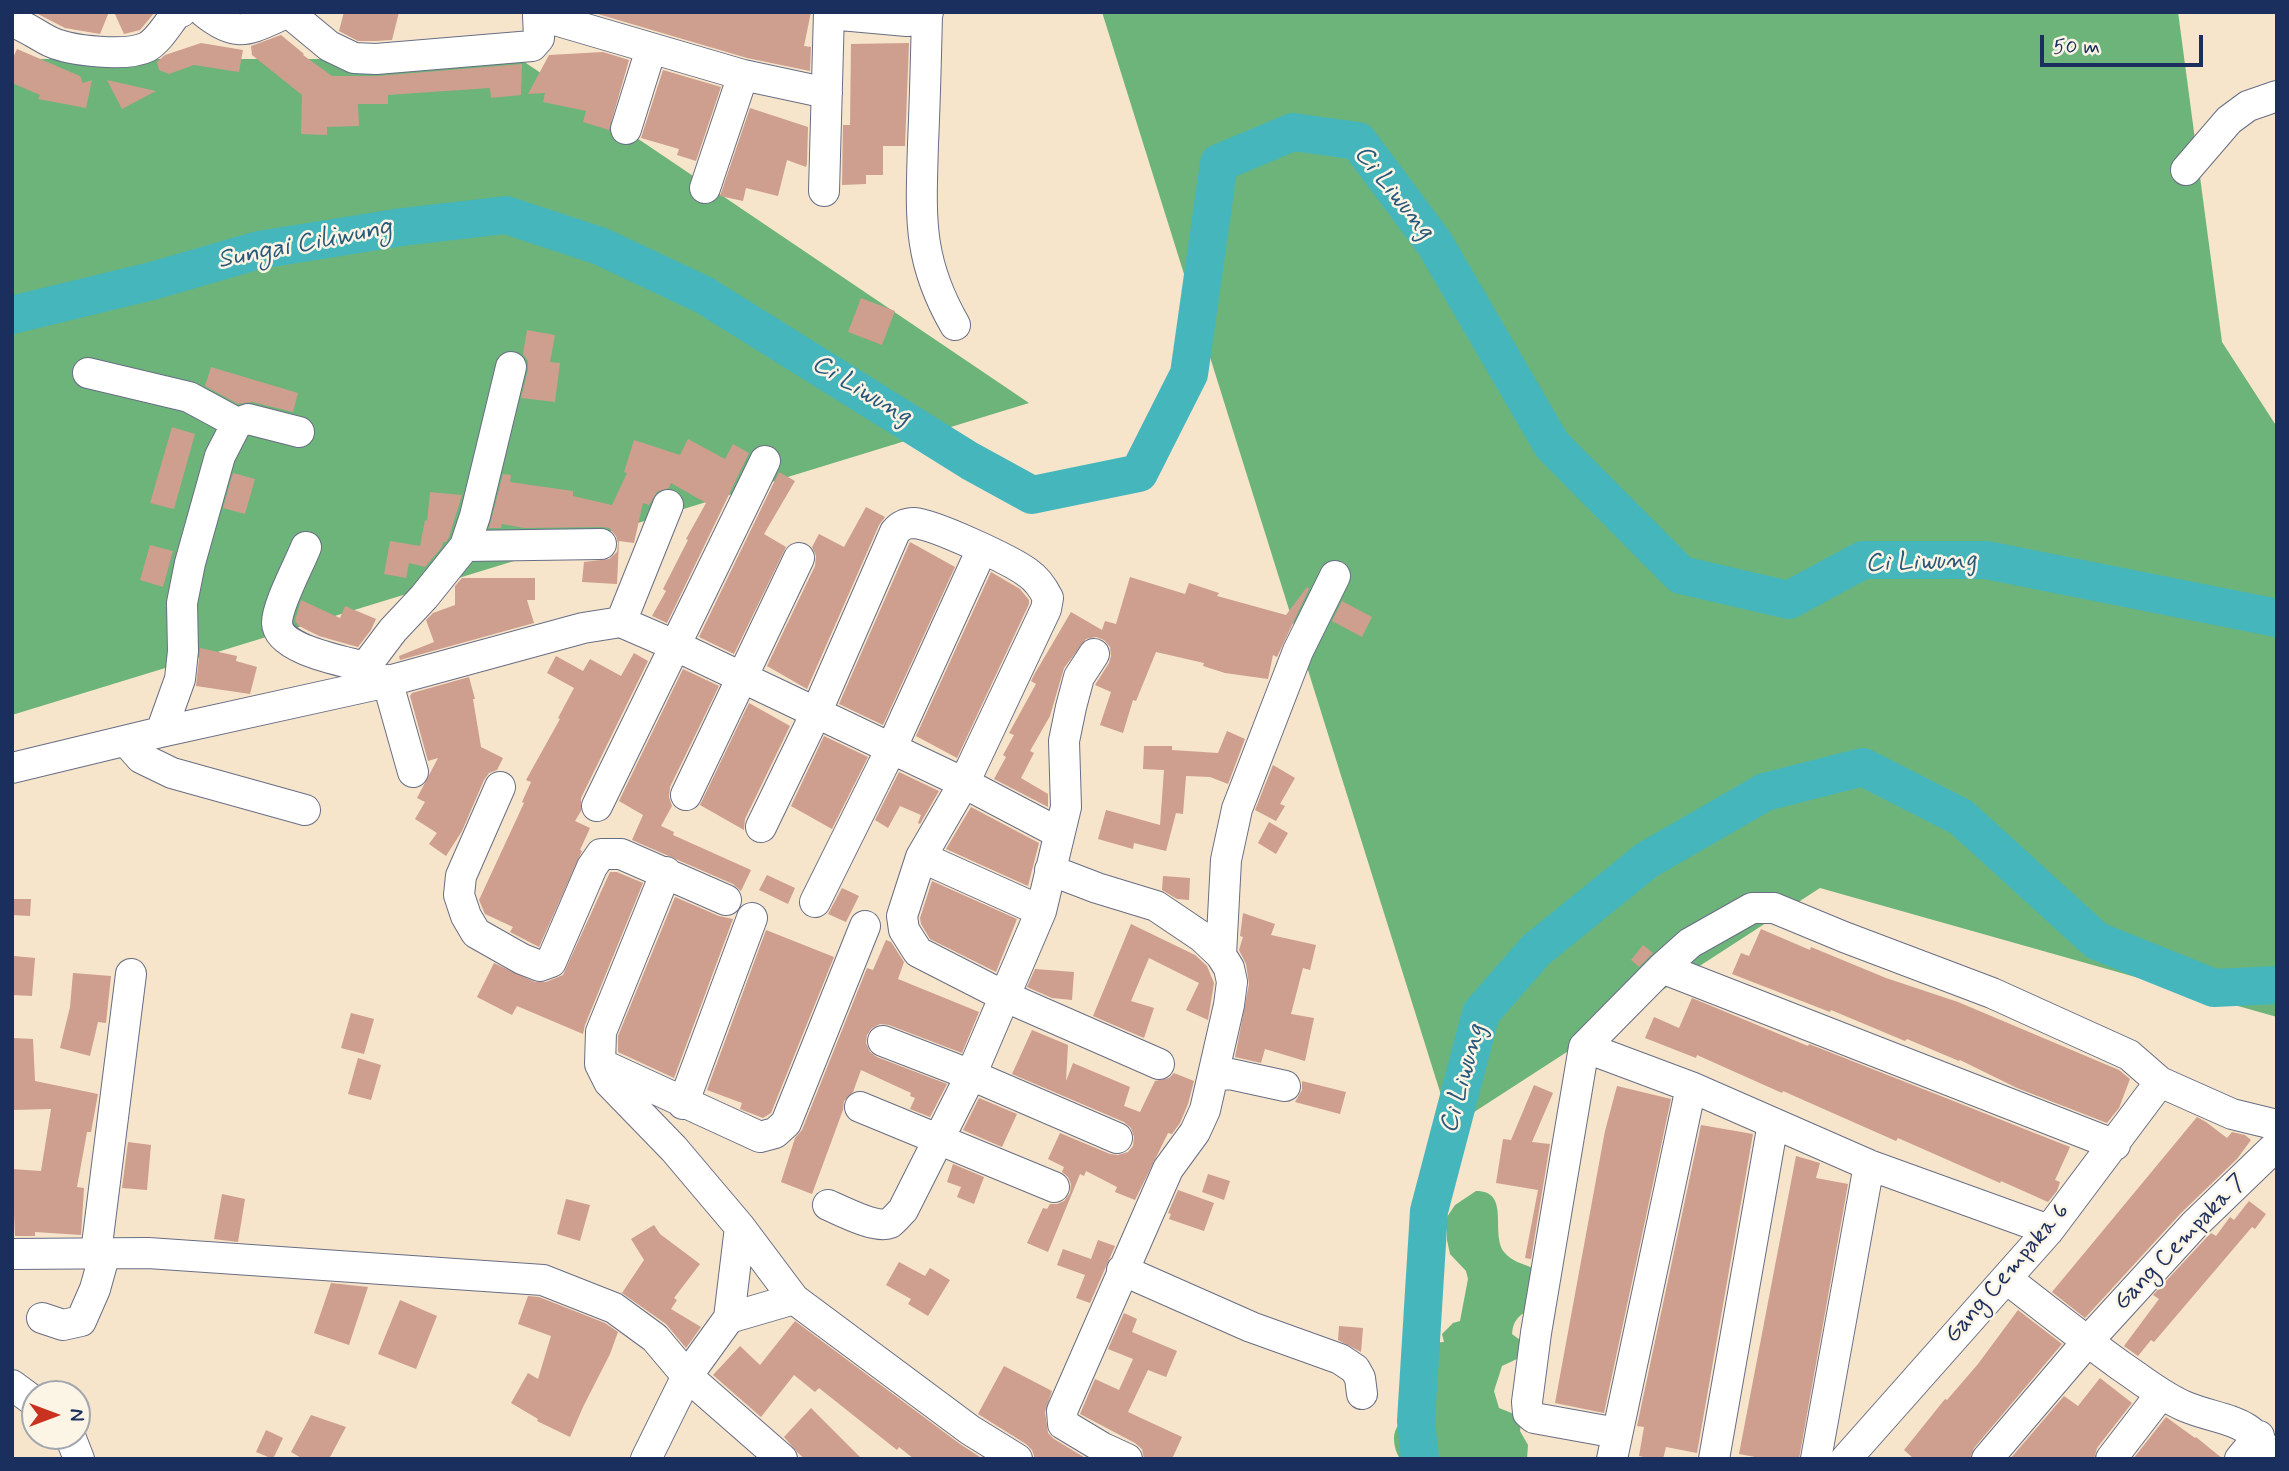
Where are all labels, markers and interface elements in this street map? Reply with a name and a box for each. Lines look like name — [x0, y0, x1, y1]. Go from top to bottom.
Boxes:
scale bar — [2044, 21, 2207, 65]
text: 50 m — [2053, 33, 2100, 61]
water label: Ci Liwung — [1346, 140, 1440, 246]
water label: Sungai Ciliwung — [215, 213, 395, 277]
water label: Ci Liwung — [805, 349, 917, 433]
water label: Ci Liwung — [1865, 545, 1977, 581]
water label: Ci Liwung — [1435, 1021, 1493, 1137]
street label: Gang Cempaka 7 — [2109, 1169, 2253, 1317]
street label: Gang Cempaka 6 — [1939, 1198, 2077, 1350]
north arrow — [21, 1380, 91, 1450]
text: N — [63, 1409, 88, 1421]

